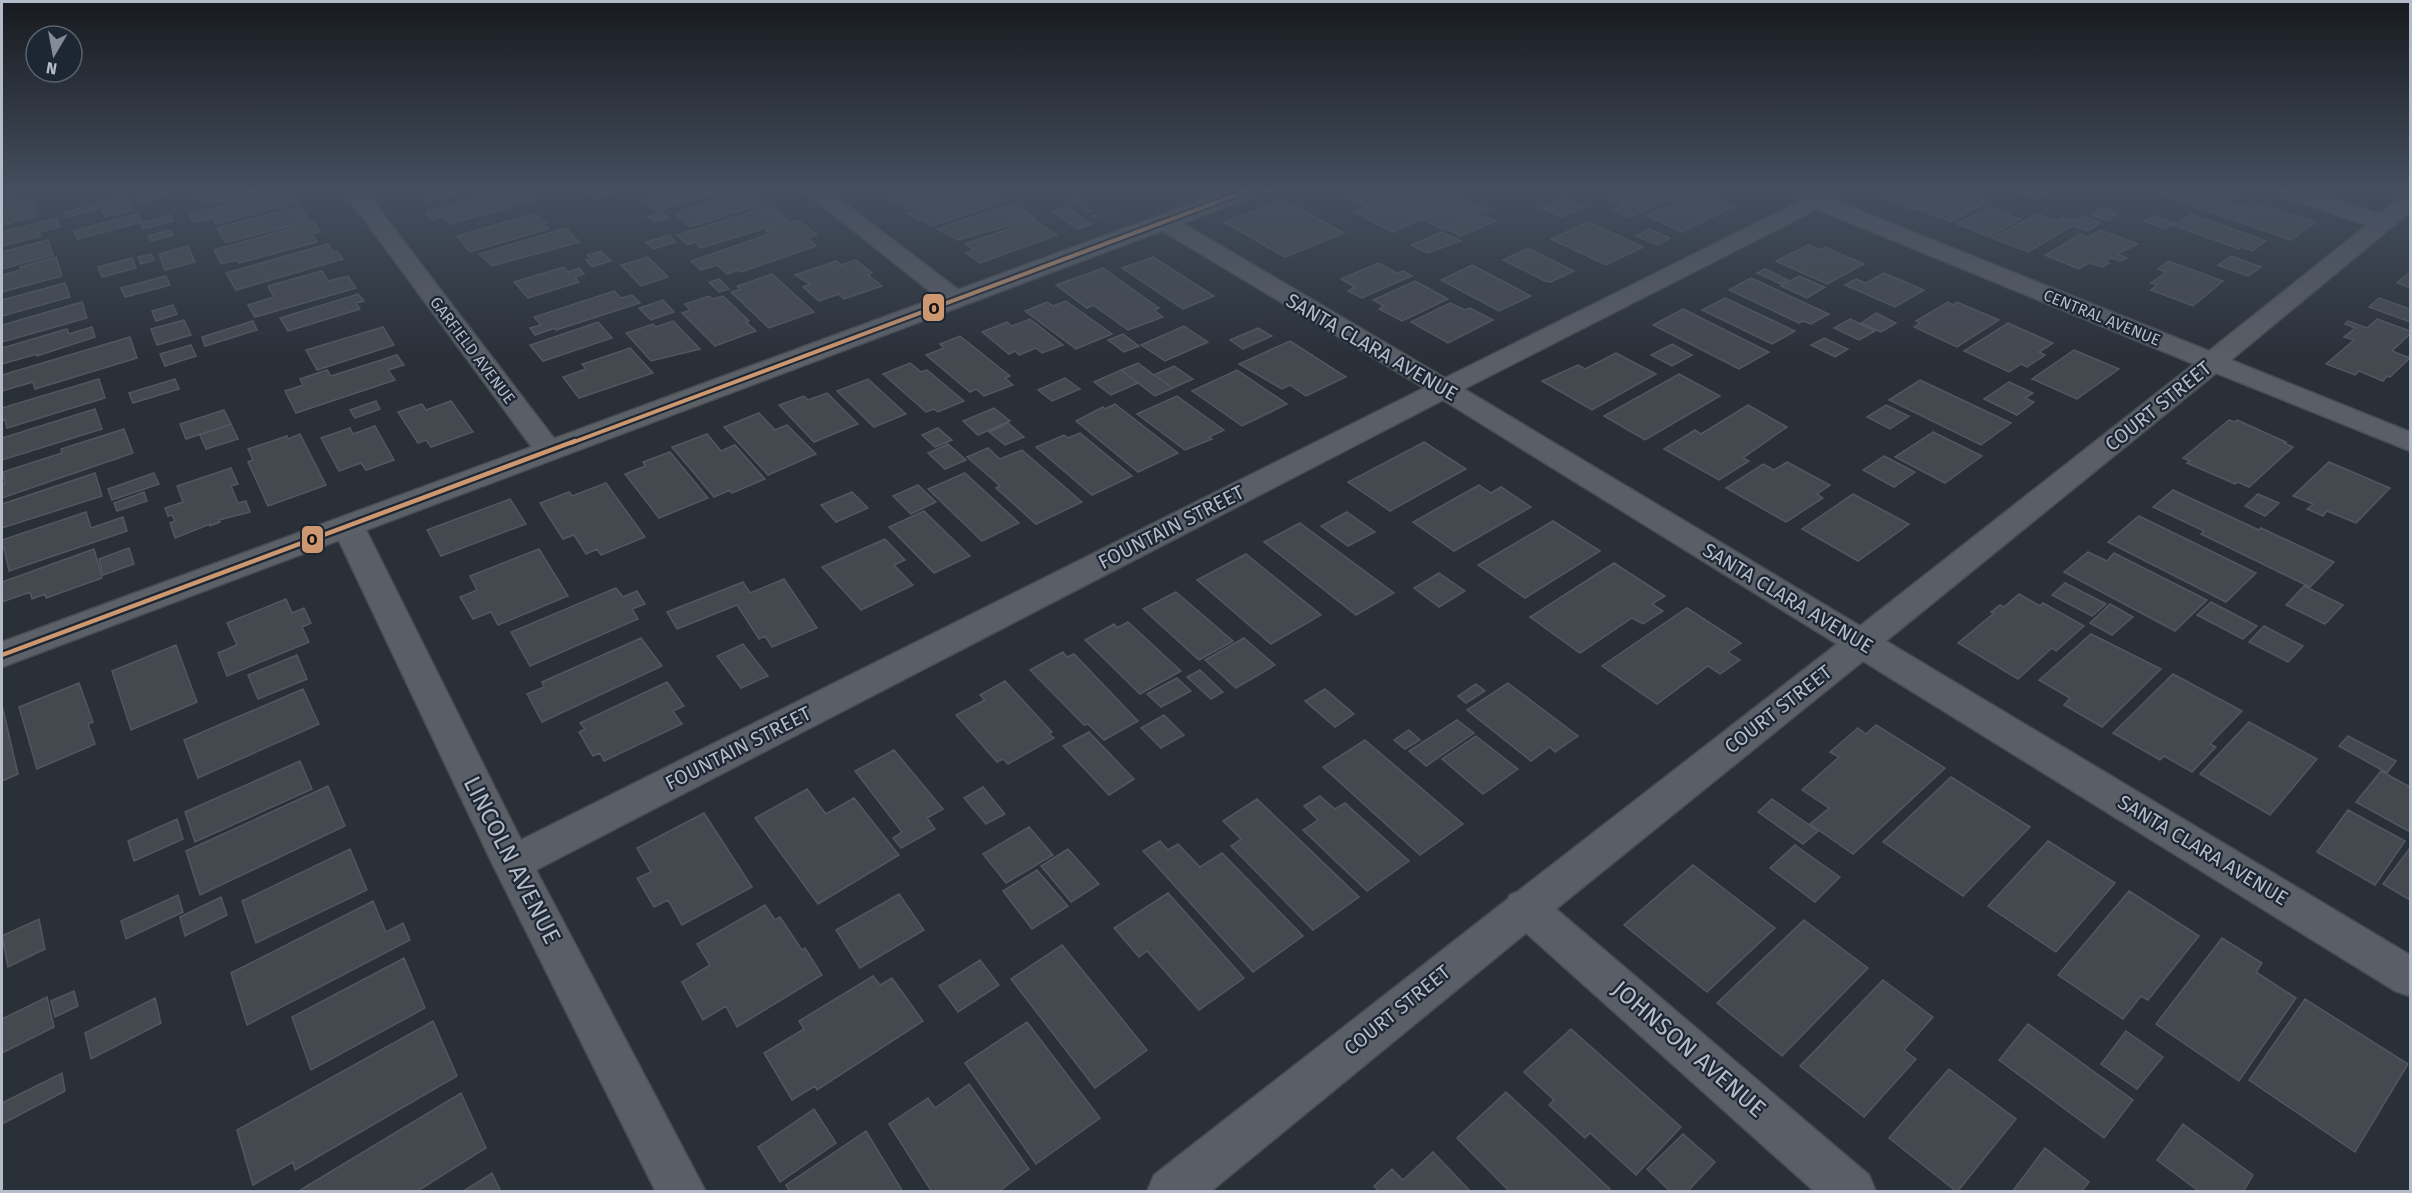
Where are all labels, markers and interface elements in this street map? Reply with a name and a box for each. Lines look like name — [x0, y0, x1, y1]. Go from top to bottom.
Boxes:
north arrow — [24, 24, 84, 84]
text: N — [45, 58, 58, 79]
street label: CENTRAL AVENUE — [2041, 285, 2163, 350]
street label: SANTA CLARA AVENUE — [1282, 288, 1462, 406]
street label: GARFIELD AVENUE — [426, 293, 519, 408]
line badge: O — [922, 293, 945, 322]
text: O — [928, 299, 940, 318]
street label: COURT STREET — [2100, 355, 2217, 456]
street label: FOUNTAIN STREET — [1094, 480, 1249, 574]
line badge: O — [301, 525, 324, 554]
text: O — [306, 530, 318, 549]
street label: SANTA CLARA AVENUE — [1699, 538, 1877, 658]
street label: COURT STREET — [1719, 659, 1837, 758]
street label: FOUNTAIN STREET — [661, 701, 816, 795]
street label: LINCOLN AVENUE — [458, 771, 566, 949]
street label: SANTA CLARA AVENUE — [2114, 790, 2292, 910]
street label: COURT STREET — [1339, 959, 1456, 1060]
street label: JOHNSON AVENUE — [1607, 975, 1771, 1123]

